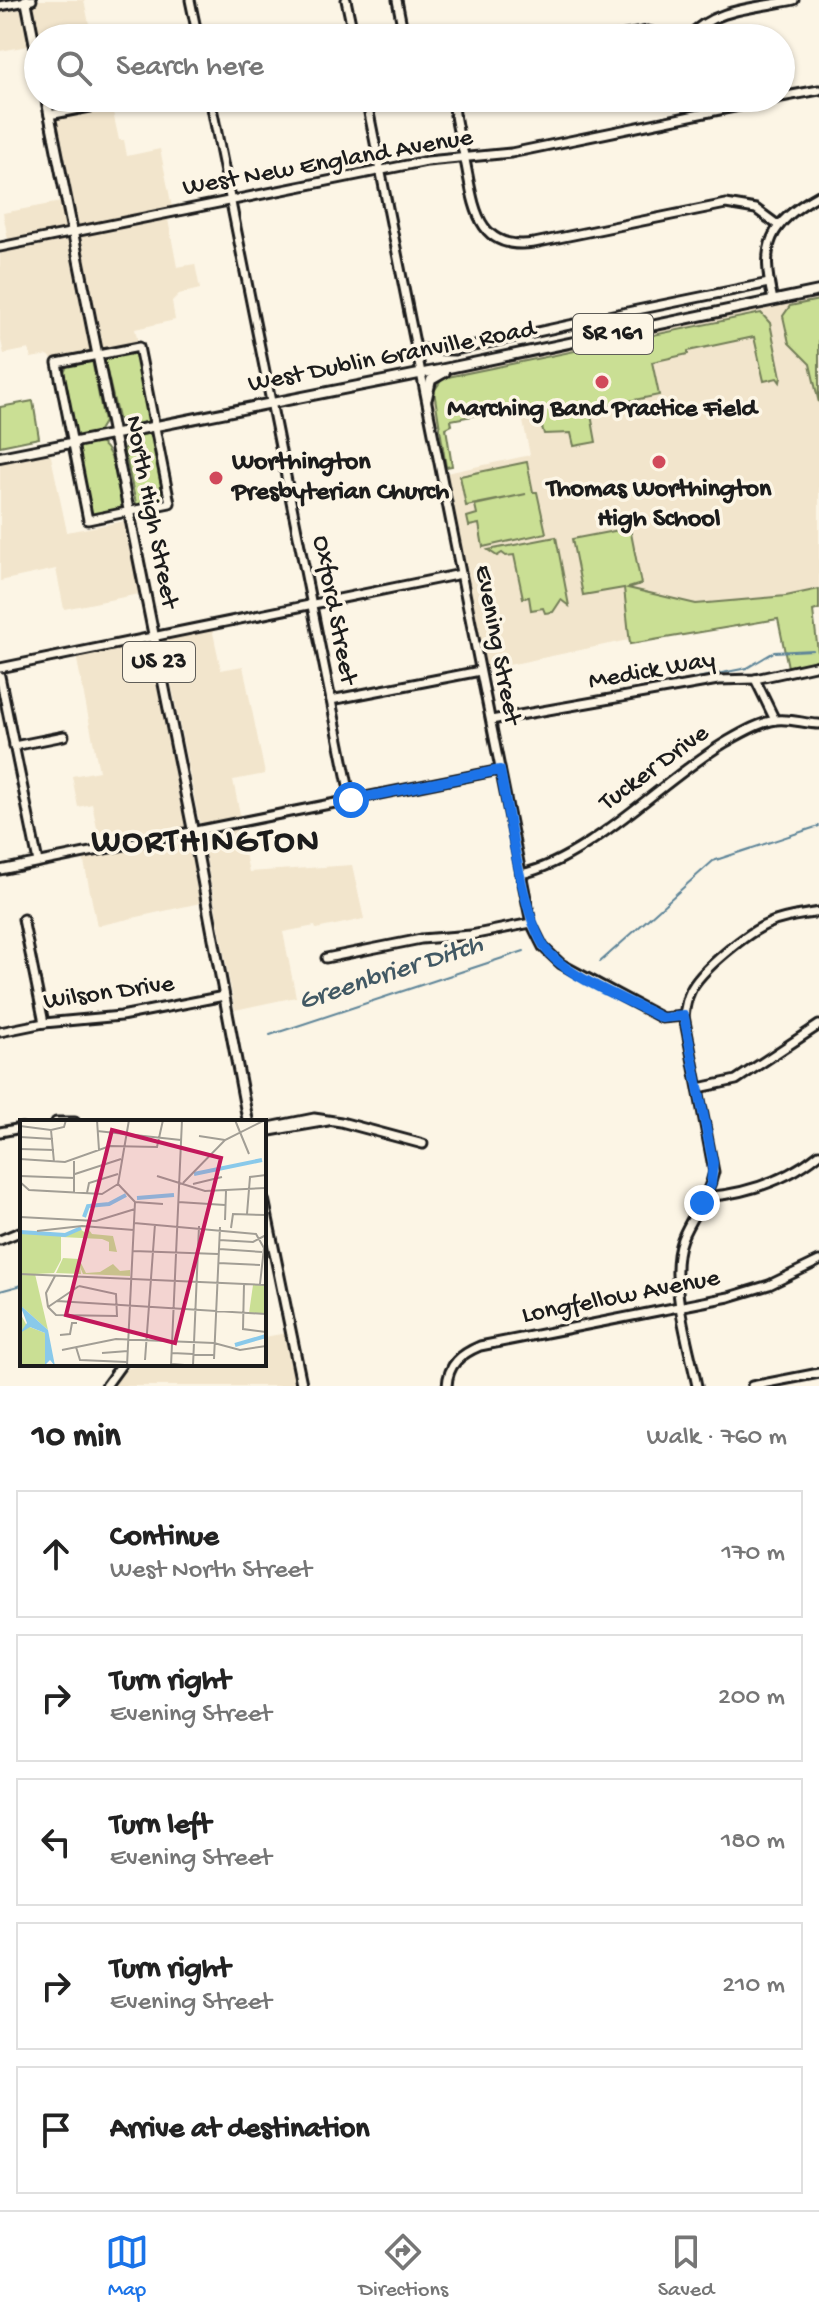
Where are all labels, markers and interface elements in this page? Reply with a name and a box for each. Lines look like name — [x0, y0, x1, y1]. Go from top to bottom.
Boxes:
search box — [24, 24, 795, 112]
icon: search — [52, 46, 96, 90]
text: Search here — [116, 51, 264, 86]
street label: West New England Avenue — [181, 123, 476, 205]
road number: SR 161 — [573, 314, 653, 354]
street label: West Dublin Granville Road — [246, 315, 540, 401]
marker: Marching Band Practice Field — [593, 373, 611, 391]
place label: Marching Band Practice Field — [447, 395, 760, 426]
street label: North High Street — [116, 413, 184, 613]
place label: Worthington Presbyterian Church — [230, 448, 449, 509]
marker: Thomas Worthington High School — [650, 453, 668, 471]
marker: Worthington Presbyterian Church — [207, 469, 225, 487]
place label: Thomas Worthington High School — [545, 475, 772, 536]
street label: Oxford Street — [303, 533, 363, 689]
street label: Evening Street — [465, 563, 527, 730]
road number: US 23 — [123, 642, 195, 682]
street label: Medick Way — [586, 646, 718, 698]
street label: Tucker Drive — [592, 718, 716, 820]
route start — [333, 782, 369, 818]
district label: WORTHINGTON — [91, 824, 321, 864]
water label: Greenbrier Ditch — [295, 928, 488, 1019]
street label: Wilson Drive — [42, 969, 177, 1019]
inset map — [20, 1120, 266, 1366]
route end — [684, 1185, 720, 1221]
street label: Longfellow Avenue — [519, 1264, 723, 1332]
text: 10 min — [32, 1418, 121, 1458]
text: Walk · 760 m — [647, 1423, 787, 1454]
text: Continue — [110, 1521, 219, 1556]
icon: ahead — [34, 1532, 78, 1576]
text: 170 m — [722, 1539, 785, 1570]
text: West North Street — [110, 1556, 312, 1587]
text: Turn right — [110, 1665, 230, 1700]
icon: right — [34, 1676, 78, 1720]
text: 200 m — [718, 1683, 785, 1714]
text: Evening Street — [110, 1700, 272, 1731]
text: Turn left — [110, 1809, 211, 1844]
icon: left — [34, 1820, 78, 1864]
text: 180 m — [721, 1827, 785, 1858]
text: Evening Street — [110, 1844, 272, 1875]
text: Turn right — [110, 1953, 230, 1988]
icon: right — [34, 1964, 78, 2008]
text: 210 m — [722, 1971, 785, 2002]
text: Evening Street — [110, 1988, 272, 2019]
icon: arrive — [34, 2108, 78, 2152]
text: Arrive at destination — [110, 2113, 370, 2148]
tab: Map — [105, 2230, 149, 2304]
tab: Directions — [359, 2230, 448, 2304]
tab: Saved — [658, 2230, 714, 2304]

